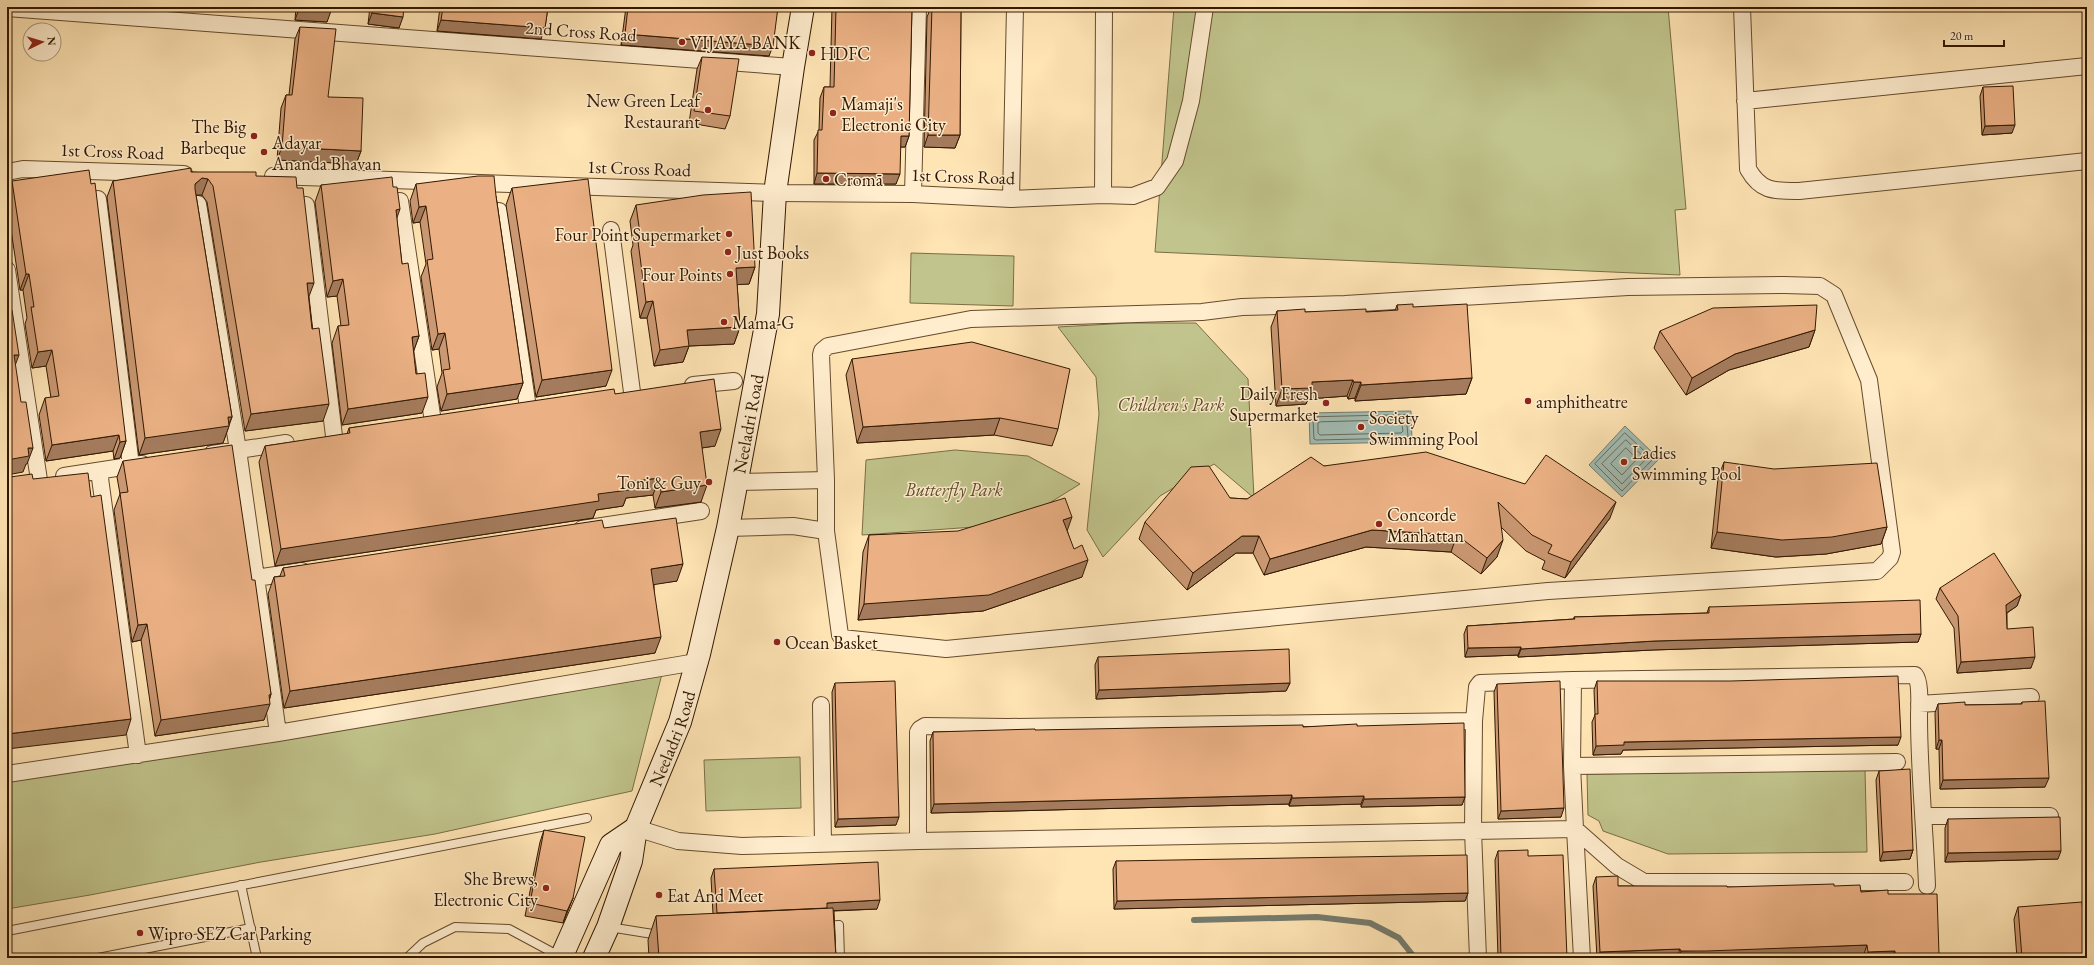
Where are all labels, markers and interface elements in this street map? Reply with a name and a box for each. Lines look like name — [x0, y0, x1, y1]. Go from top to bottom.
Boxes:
street label: 2nd Cross Road — [525, 16, 638, 46]
north arrow — [22, 22, 62, 62]
scale bar — [1944, 22, 2004, 48]
text: 20 m — [1950, 28, 1974, 44]
place label: VIJAYA BANK — [690, 31, 801, 54]
text: N — [45, 36, 59, 46]
marker: VIJAYA BANK — [677, 37, 687, 47]
place label: HDFC — [820, 42, 870, 65]
marker: HDFC — [807, 48, 817, 58]
place label: New Green Leaf Restaurant — [586, 89, 702, 133]
place label: Mamaji's Electronic City — [841, 92, 946, 136]
marker: New Green Leaf Restaurant — [703, 105, 713, 115]
marker: Mamaji's Electronic City — [828, 108, 838, 118]
place label: The Big Barbeque — [180, 115, 246, 159]
marker: The Big Barbeque — [249, 131, 259, 141]
place label: Adayar Ananda Bhavan — [271, 131, 382, 175]
street label: 1st Cross Road — [59, 138, 165, 164]
marker: Adayar Ananda Bhavan — [259, 147, 269, 157]
street label: 1st Cross Road — [586, 155, 692, 181]
street label: 1st Cross Road — [910, 163, 1016, 189]
place label: Cromā — [834, 168, 884, 191]
marker: Cromā — [821, 174, 831, 184]
place label: Four Point Supermarket — [555, 223, 721, 246]
marker: Four Point Supermarket — [724, 229, 734, 239]
place label: Just Books — [734, 241, 809, 264]
marker: Just Books — [723, 247, 733, 257]
place label: Four Points — [642, 263, 722, 286]
marker: Four Points — [725, 269, 735, 279]
place label: Mama-G — [732, 311, 794, 334]
marker: Mama-G — [719, 317, 729, 327]
street label: Neeladri Road — [727, 371, 768, 475]
place label: Daily Fresh Supermarket — [1229, 382, 1318, 426]
place label: amphitheatre — [1536, 390, 1628, 413]
park label: Children's Park — [1118, 393, 1224, 416]
marker: amphitheatre — [1523, 396, 1533, 406]
marker: Daily Fresh Supermarket — [1321, 398, 1331, 408]
place label: Society Swimming Pool — [1369, 406, 1478, 450]
marker: Society Swimming Pool — [1356, 422, 1366, 432]
place label: Ladies Swimming Pool — [1632, 441, 1741, 485]
marker: Ladies Swimming Pool — [1619, 457, 1629, 467]
place label: Toni & Guy — [617, 471, 701, 494]
marker: Toni & Guy — [704, 477, 714, 487]
park label: Butterfly Park — [904, 478, 1003, 502]
place label: Concorde Manhattan — [1387, 503, 1464, 547]
marker: Concorde Manhattan — [1374, 519, 1384, 529]
place label: Ocean Basket — [785, 631, 878, 654]
marker: Ocean Basket — [772, 637, 782, 647]
street label: Neeladri Road — [643, 687, 700, 790]
place label: She Brews, Electronic City — [433, 867, 538, 911]
marker: She Brews, Electronic City — [541, 883, 551, 893]
place label: Eat And Meet — [667, 884, 764, 907]
marker: Eat And Meet — [654, 890, 664, 900]
place label: Wipro SEZ Car Parking — [148, 922, 312, 945]
marker: Wipro SEZ Car Parking — [135, 928, 145, 938]

